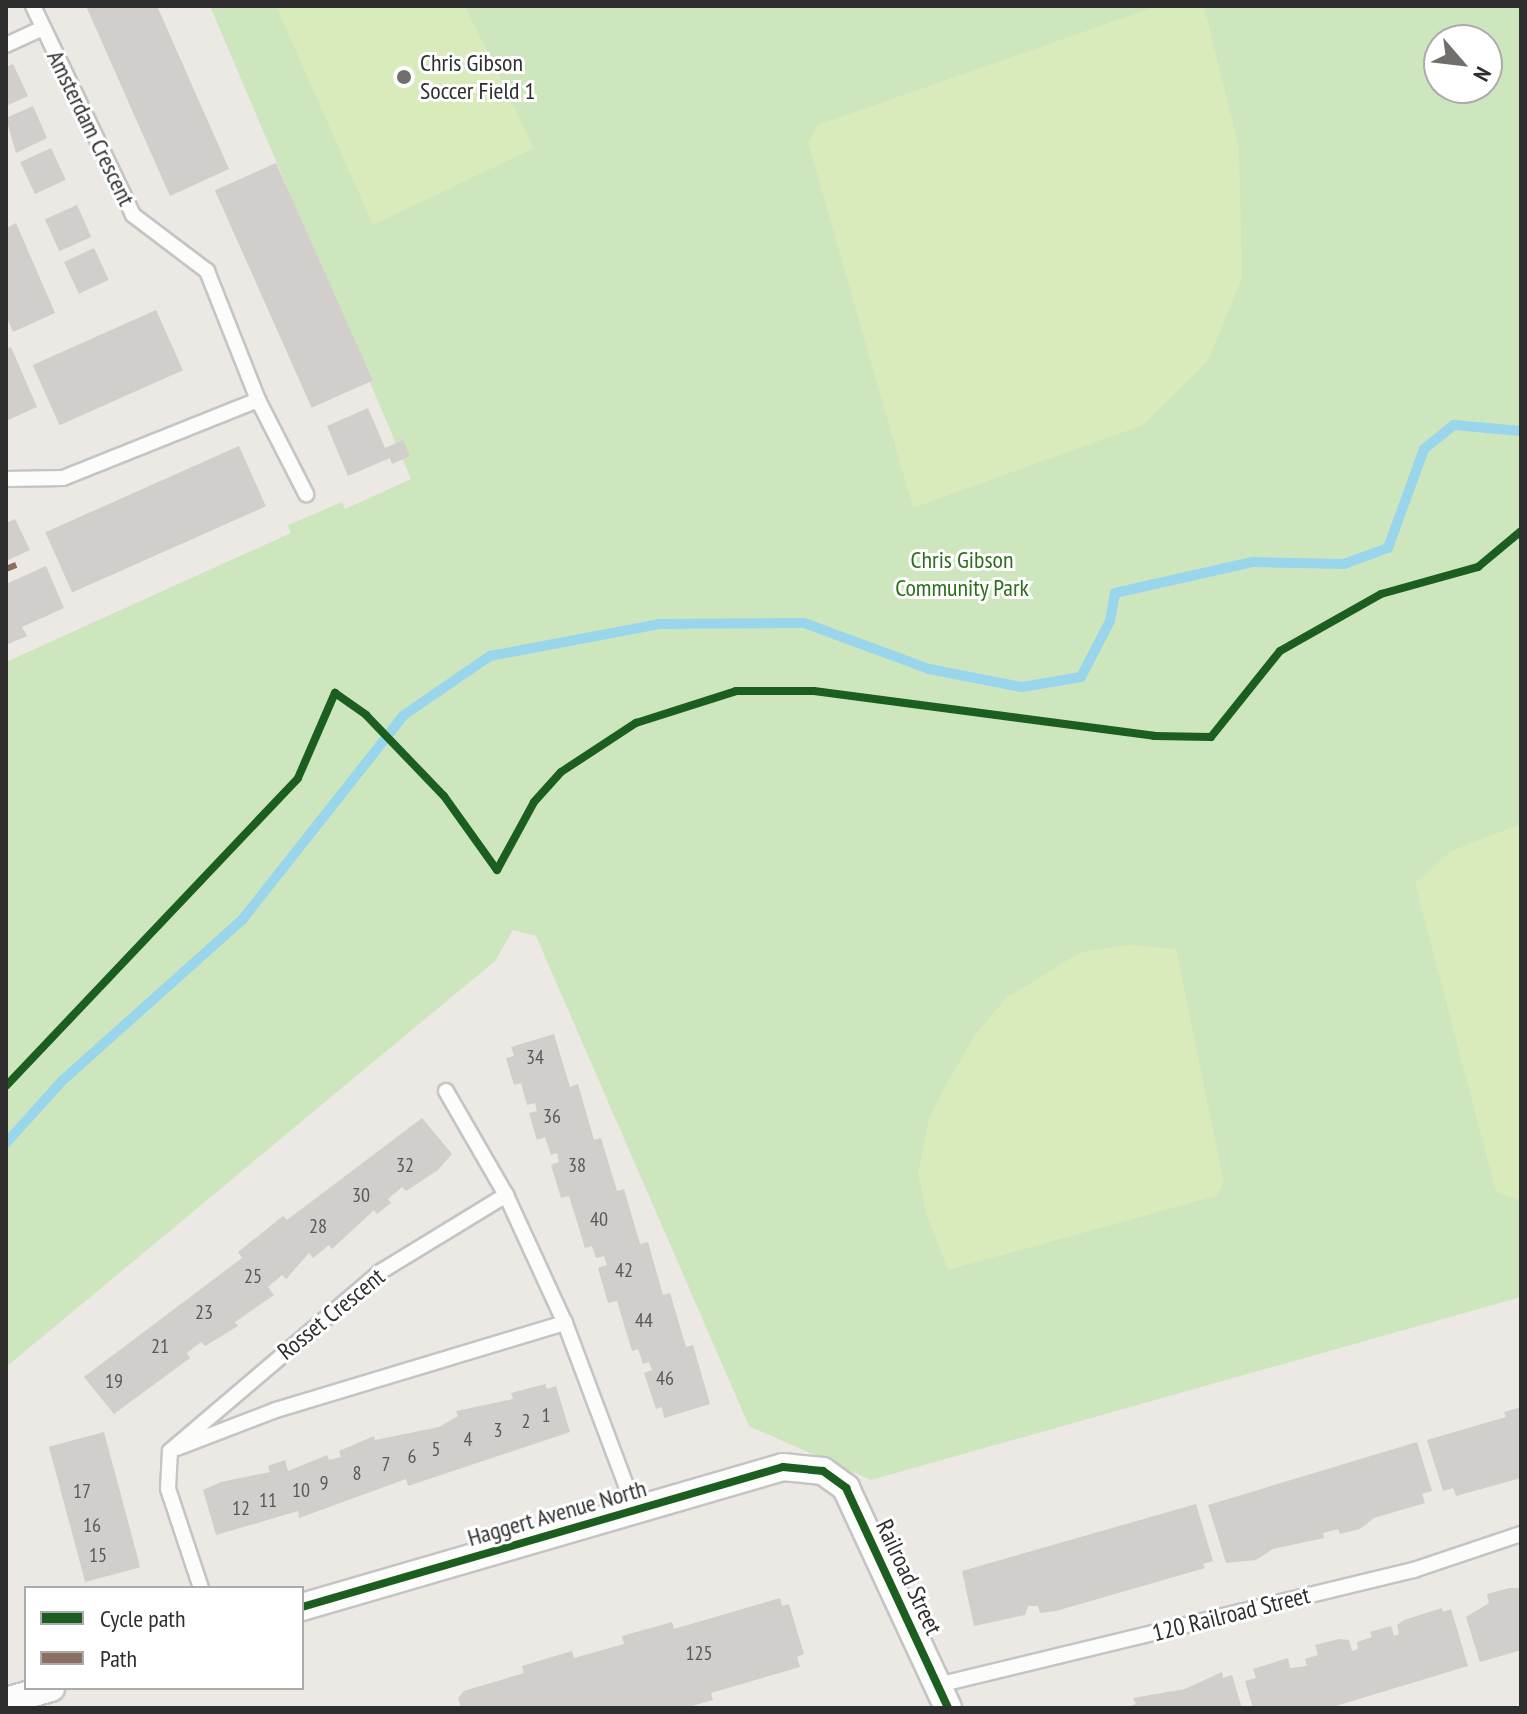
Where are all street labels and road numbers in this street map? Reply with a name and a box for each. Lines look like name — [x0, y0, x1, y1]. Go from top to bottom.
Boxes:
street label: Amsterdam Crescent — [41, 46, 141, 210]
street label: Rosset Crescent — [272, 1262, 390, 1366]
street label: Haggert Avenue North — [464, 1474, 650, 1552]
street label: Railroad Street — [870, 1515, 948, 1639]
street label: 120 Railroad Street — [1149, 1581, 1313, 1647]

